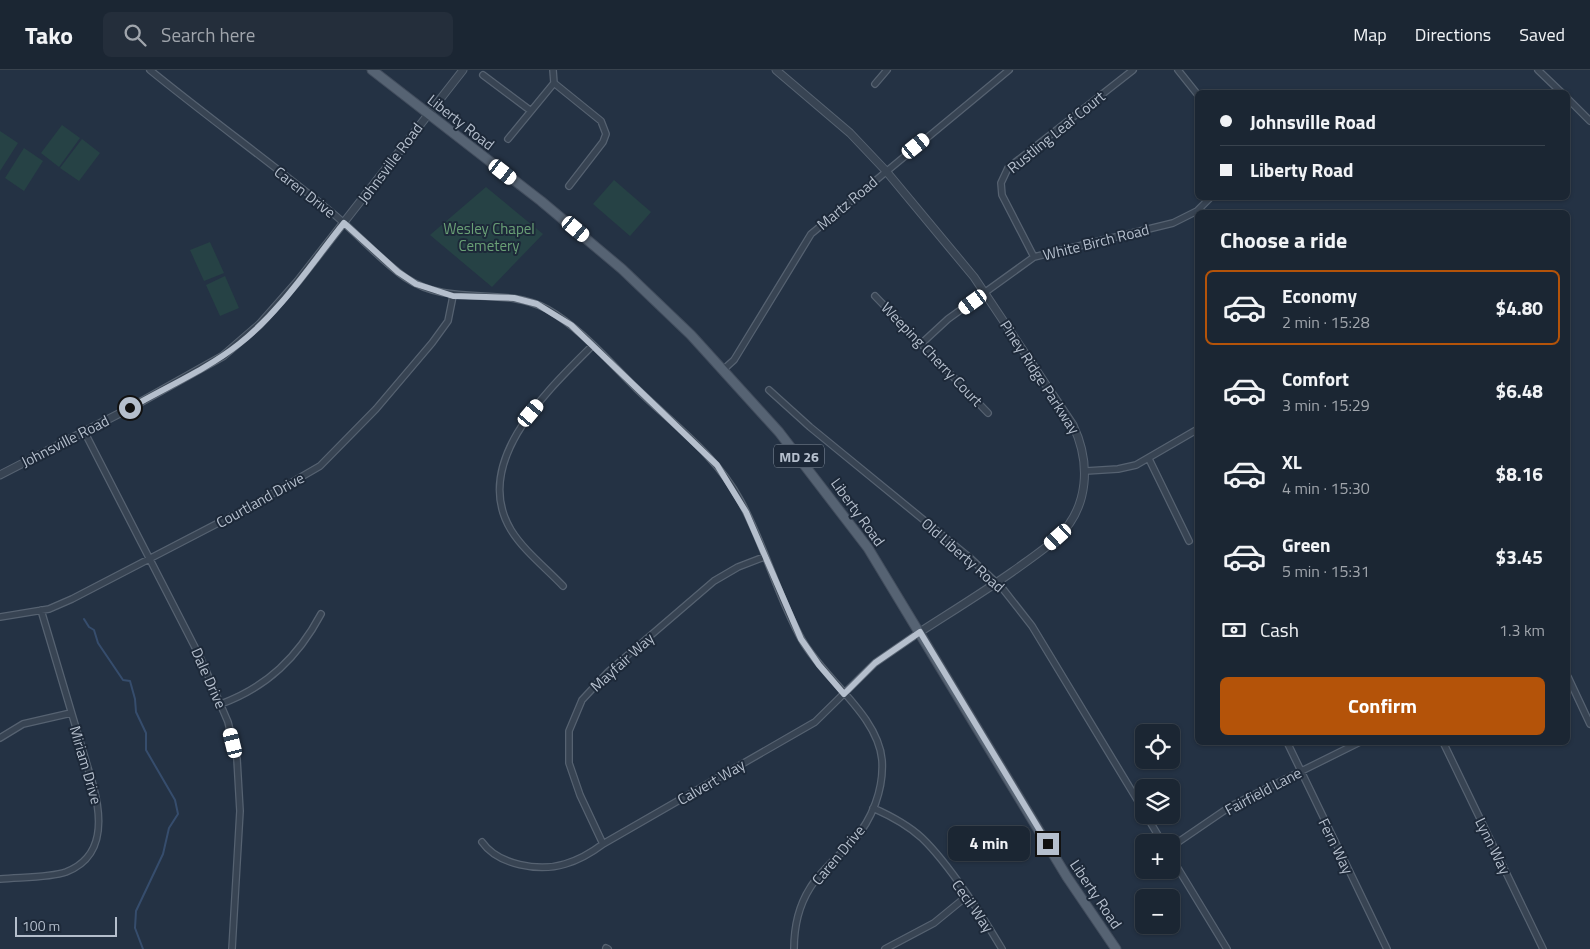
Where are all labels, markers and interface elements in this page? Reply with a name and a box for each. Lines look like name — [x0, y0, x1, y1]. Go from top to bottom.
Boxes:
search box — [103, 12, 453, 57]
text: Tako — [25, 17, 73, 53]
text: Search here — [161, 20, 255, 49]
icon: search — [121, 21, 149, 49]
text: Map — [1353, 21, 1387, 48]
text: Directions — [1415, 21, 1491, 48]
text: Saved — [1519, 21, 1565, 48]
street label: Rustling Leaf Court — [1002, 85, 1110, 179]
street label: Liberty Road — [423, 88, 499, 156]
text: Johnsville Road — [1250, 107, 1376, 136]
street label: Johnsville Road — [352, 118, 428, 208]
car — [899, 131, 932, 161]
text: Liberty Road — [1250, 155, 1353, 184]
car — [486, 157, 519, 187]
street label: Caren Drive — [269, 161, 341, 223]
street label: Martz Road — [812, 171, 882, 235]
car — [559, 214, 592, 244]
park label: Wesley Chapel Cemetery — [443, 217, 535, 257]
street label: White Birch Road — [1040, 218, 1152, 266]
text: Choose a ride — [1220, 223, 1347, 257]
text: Economy — [1282, 281, 1357, 310]
icon: car — [1222, 285, 1267, 330]
car — [956, 287, 989, 317]
text: $4.80 — [1496, 293, 1543, 322]
street label: Weeping Cherry Court — [876, 297, 989, 412]
text: 2 min · 15:28 — [1282, 310, 1370, 334]
street label: Piney Ridge Parkway — [994, 315, 1086, 439]
text: Comfort — [1282, 364, 1349, 393]
icon: car — [1222, 368, 1267, 413]
text: $6.48 — [1496, 376, 1543, 405]
text: 3 min · 15:29 — [1282, 393, 1370, 417]
route start — [119, 397, 141, 419]
car — [515, 397, 546, 429]
street label: Johnsville Road — [17, 409, 113, 473]
road number: MD 26 — [774, 444, 824, 468]
text: XL — [1282, 447, 1302, 476]
icon: car — [1222, 451, 1267, 496]
text: $8.16 — [1496, 459, 1543, 488]
street label: Courtland Drive — [212, 466, 308, 534]
street label: Liberty Road — [825, 473, 891, 551]
text: 4 min · 15:30 — [1282, 476, 1370, 500]
street label: Old Liberty Road — [916, 512, 1010, 598]
car — [1041, 521, 1074, 553]
text: Green — [1282, 530, 1331, 559]
icon: car — [1222, 534, 1267, 579]
text: $3.45 — [1496, 542, 1543, 571]
text: 5 min · 15:31 — [1282, 559, 1370, 583]
text: Cash — [1260, 615, 1299, 644]
icon: cash — [1220, 616, 1248, 644]
text: 1.3 km — [1499, 618, 1545, 642]
street label: Mayfair Way — [585, 627, 659, 697]
street label: Dale Drive — [185, 644, 233, 712]
button: Confirm — [1220, 677, 1545, 735]
street label: Miriam Drive — [64, 723, 108, 807]
map controls — [1135, 724, 1180, 934]
button: locate — [1135, 724, 1180, 769]
car — [222, 727, 243, 759]
street label: Calvert Way — [673, 753, 749, 811]
street label: Fairfield Lane — [1220, 761, 1306, 821]
button: layers — [1135, 779, 1180, 824]
street label: Fern Way — [1313, 814, 1359, 878]
street label: Lynn Way — [1469, 814, 1517, 878]
street label: Caren Drive — [806, 820, 870, 890]
callout: 4 min — [948, 826, 1030, 862]
text: 4 min — [970, 831, 1008, 855]
route end — [1037, 833, 1059, 855]
button: + — [1135, 834, 1180, 879]
street label: Liberty Road — [1064, 855, 1128, 933]
street label: Cecil Way — [946, 875, 1000, 937]
button: − — [1135, 889, 1180, 934]
scale bar — [15, 914, 118, 937]
text: 100 m — [22, 915, 60, 936]

